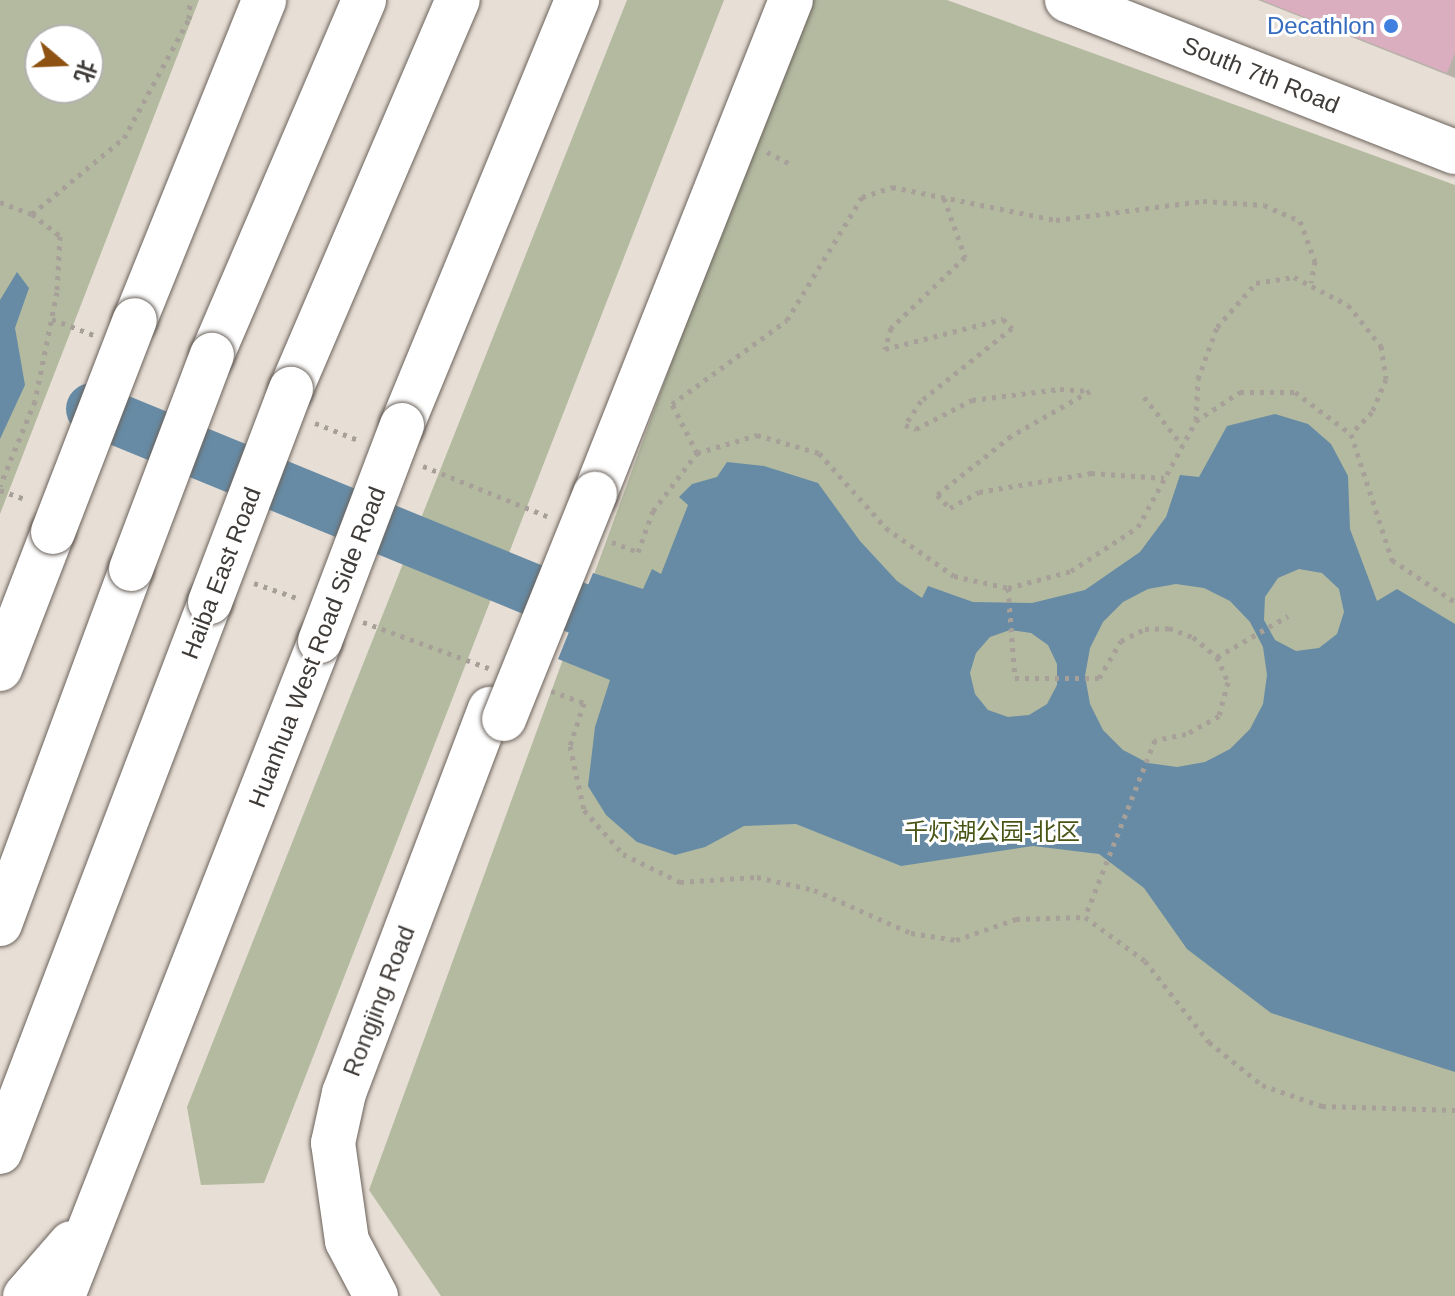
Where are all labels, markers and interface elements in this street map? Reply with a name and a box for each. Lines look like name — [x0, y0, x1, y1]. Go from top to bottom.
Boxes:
place label: Decathlon — [1267, 12, 1375, 40]
marker: Decathlon — [1382, 17, 1400, 35]
north arrow — [24, 24, 104, 104]
street label: South 7th Road — [1178, 30, 1344, 120]
text: 北 — [70, 57, 101, 86]
street label: Haiba East Road — [175, 483, 267, 663]
street label: Huanhua West Road Side Road — [242, 483, 392, 811]
park label: 千灯湖公园-北区 — [904, 818, 1080, 846]
street label: Rongjing Road — [337, 922, 421, 1080]

